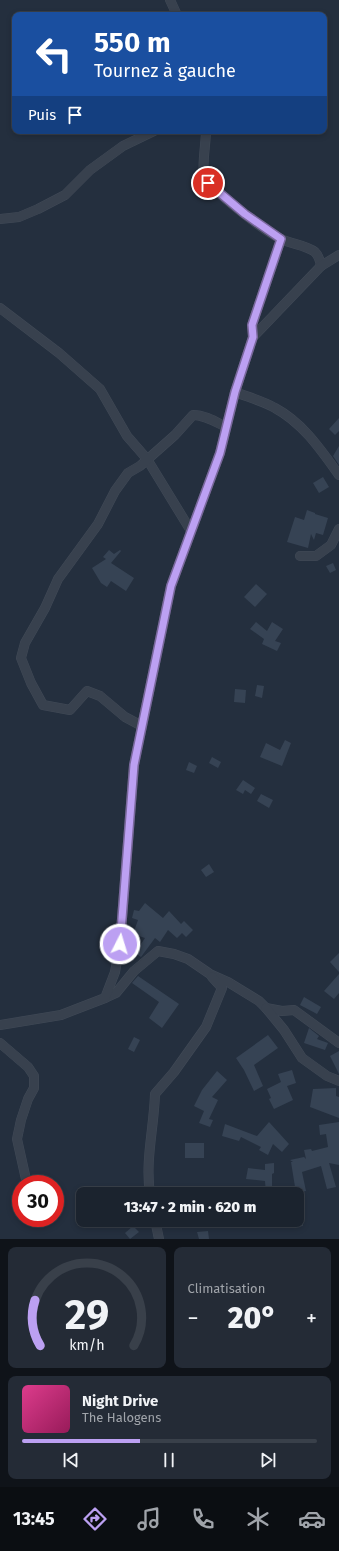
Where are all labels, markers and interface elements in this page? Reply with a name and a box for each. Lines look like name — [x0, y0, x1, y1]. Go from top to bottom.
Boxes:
text: 550 m — [94, 26, 171, 59]
icon: left — [28, 28, 80, 80]
text: Tournez à gauche — [94, 60, 236, 82]
icon: arrive — [64, 104, 86, 126]
text: Puis — [28, 106, 56, 124]
pin — [191, 166, 225, 200]
icon: arrive — [197, 172, 219, 194]
position arrow — [99, 923, 141, 965]
speed limit sign: 30 — [12, 1175, 64, 1227]
text: 13:47 · 2 min · 620 m — [124, 1198, 256, 1216]
text: Climatisation — [188, 1281, 265, 1296]
text: 29 — [65, 1289, 109, 1339]
text: 20° — [228, 1300, 277, 1336]
text: − — [188, 1305, 199, 1332]
text: + — [306, 1305, 317, 1332]
text: km/h — [69, 1336, 104, 1353]
text: Night Drive — [82, 1392, 158, 1410]
text: The Halogens — [82, 1410, 161, 1425]
icon: previous — [60, 1449, 82, 1471]
icon: pause — [158, 1449, 180, 1471]
icon: next — [257, 1449, 279, 1471]
icon: directions — [81, 1505, 109, 1533]
icon: music — [135, 1505, 163, 1533]
icon: phone — [189, 1505, 217, 1533]
icon: climate — [244, 1505, 272, 1533]
icon: car — [298, 1505, 326, 1533]
text: 13:45 — [13, 1508, 55, 1530]

